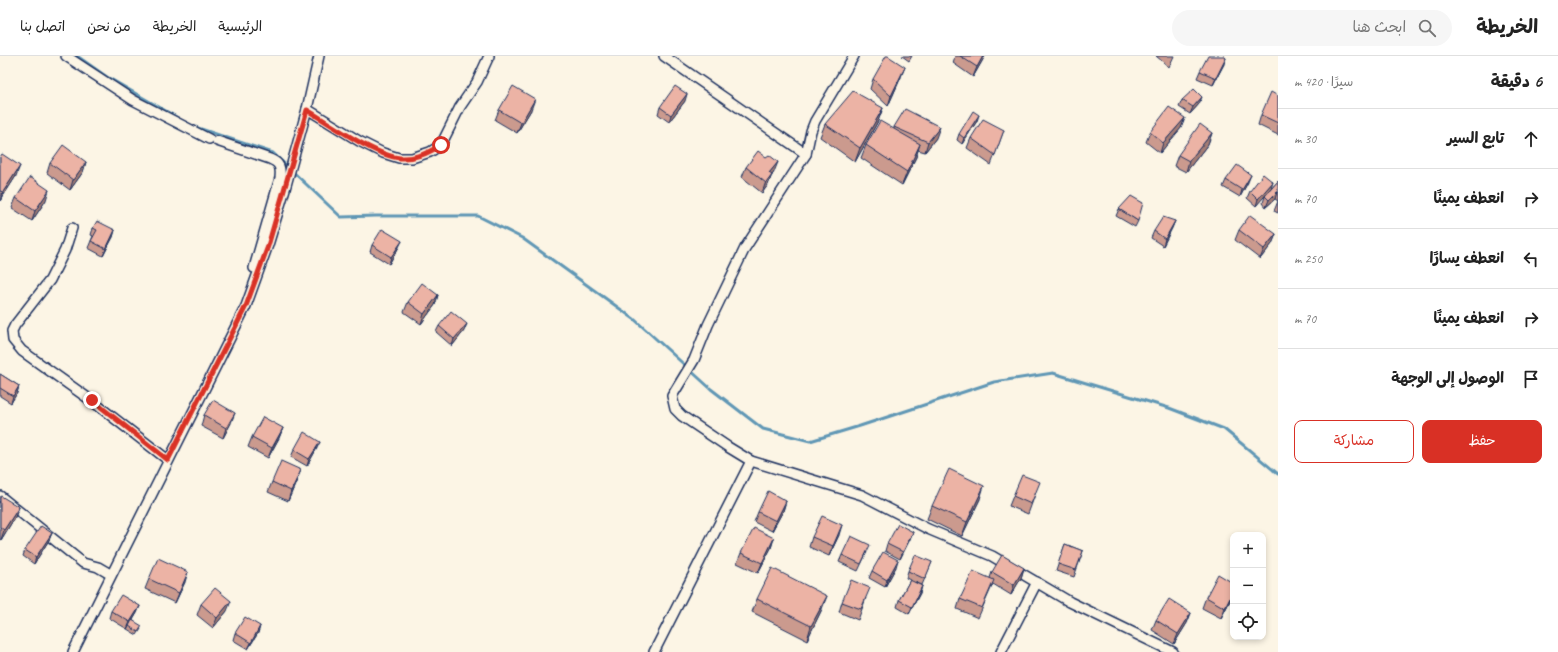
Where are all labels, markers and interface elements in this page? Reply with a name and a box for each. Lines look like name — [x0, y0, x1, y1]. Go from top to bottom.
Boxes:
search box — [1172, 10, 1452, 46]
text: الخريطة — [1476, 15, 1538, 39]
icon: search — [1416, 17, 1438, 39]
text: اتصل بنا — [20, 18, 65, 35]
text: من نحن — [87, 18, 131, 35]
text: الخريطة — [153, 18, 196, 35]
text: الرئيسية — [218, 18, 262, 35]
text: ابحث هنا — [1352, 18, 1406, 37]
text: 6 دقيقة — [1491, 71, 1542, 92]
text: سيرًا · 420 m — [1294, 74, 1353, 90]
icon: ahead — [1520, 128, 1542, 150]
text: تابع السير — [1447, 129, 1504, 148]
text: 30 m — [1294, 131, 1316, 147]
route start — [432, 136, 450, 154]
icon: right — [1520, 188, 1542, 210]
text: انعطف يمينًا — [1433, 189, 1504, 208]
text: 70 m — [1294, 191, 1316, 207]
icon: left — [1520, 248, 1542, 270]
text: انعطف يسارًا — [1429, 249, 1504, 268]
text: 250 m — [1294, 251, 1322, 267]
icon: right — [1520, 308, 1542, 330]
text: انعطف يمينًا — [1433, 309, 1504, 328]
text: 70 m — [1294, 311, 1316, 327]
icon: arrive — [1520, 368, 1542, 390]
text: الوصول إلى الوجهة — [1391, 369, 1504, 388]
route end — [83, 391, 101, 409]
button: مشاركة — [1294, 420, 1414, 463]
button: حفظ — [1422, 420, 1542, 463]
map controls — [1230, 532, 1266, 640]
button: + — [1230, 532, 1266, 568]
button: − — [1230, 568, 1266, 604]
button: locate — [1230, 604, 1266, 640]

